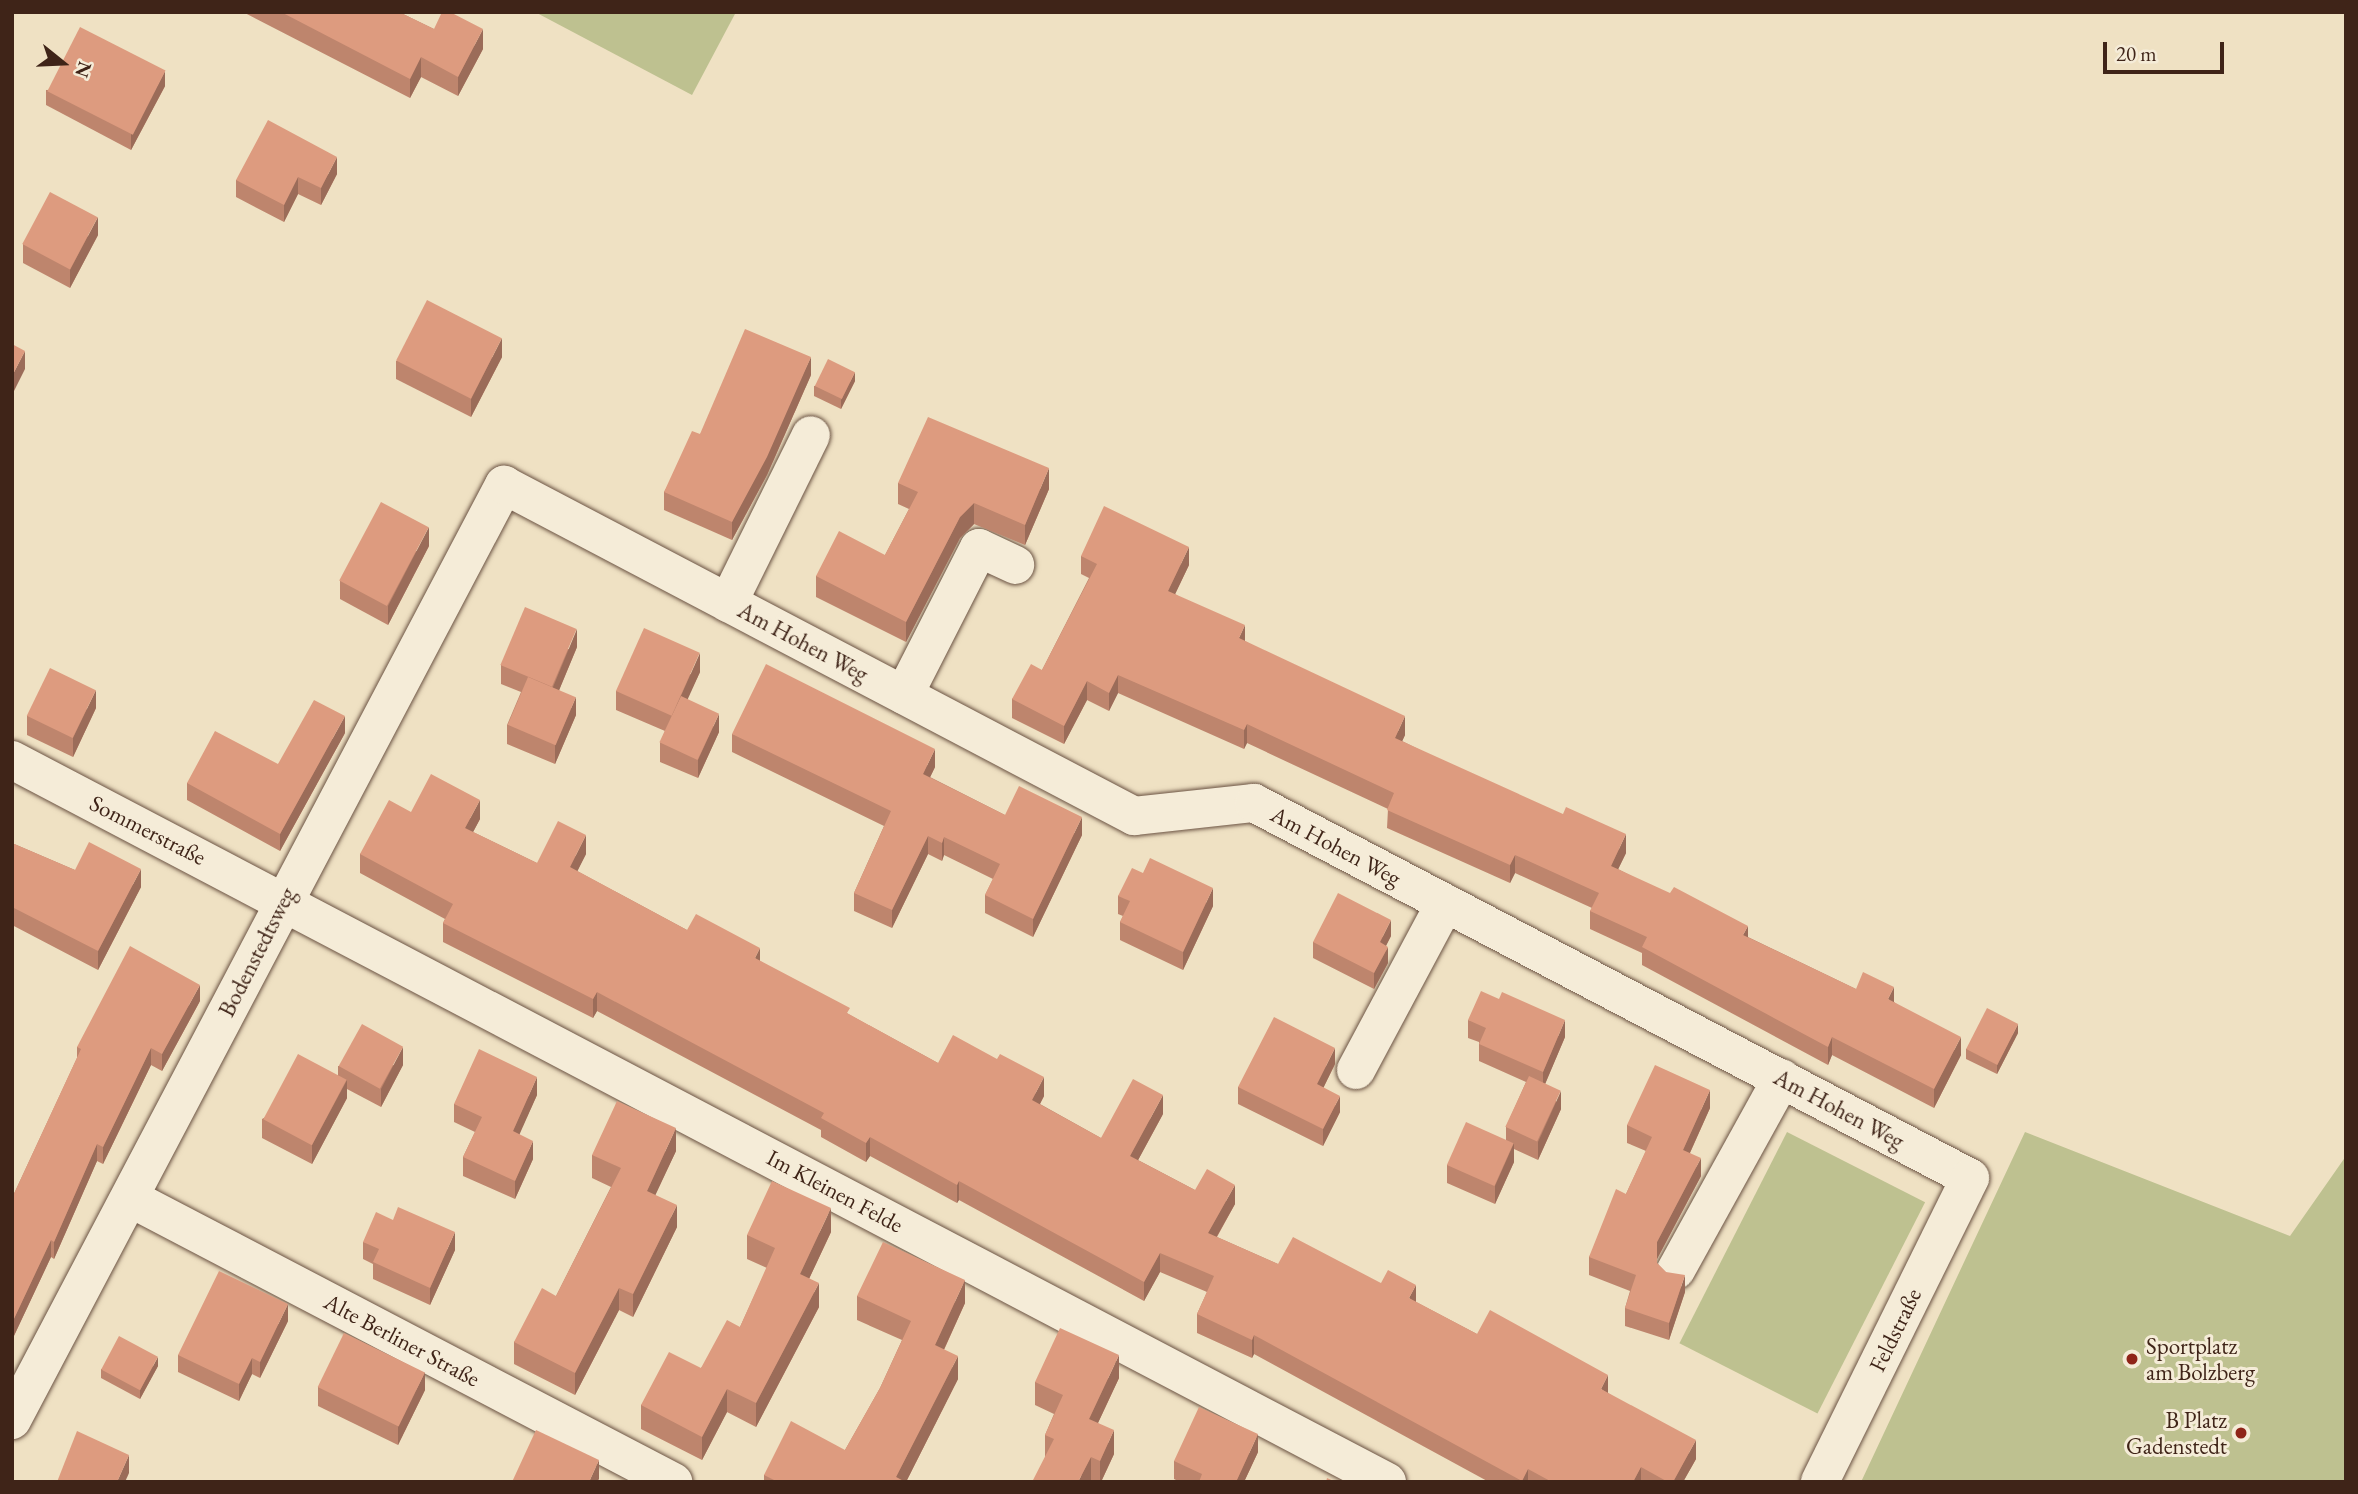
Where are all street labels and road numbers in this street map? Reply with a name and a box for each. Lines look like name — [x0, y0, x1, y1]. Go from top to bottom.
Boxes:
street label: Am Hohen Weg — [733, 596, 873, 688]
street label: Sommerstraße — [85, 789, 211, 871]
street label: Am Hohen Weg — [1266, 800, 1406, 892]
street label: Bodenstedtsweg — [213, 883, 301, 1021]
street label: Am Hohen Weg — [1769, 1063, 1909, 1155]
street label: Im Kleinen Felde — [762, 1144, 908, 1238]
street label: Feldstraße — [1863, 1284, 1927, 1376]
street label: Alte Berliner Straße — [319, 1287, 485, 1393]

